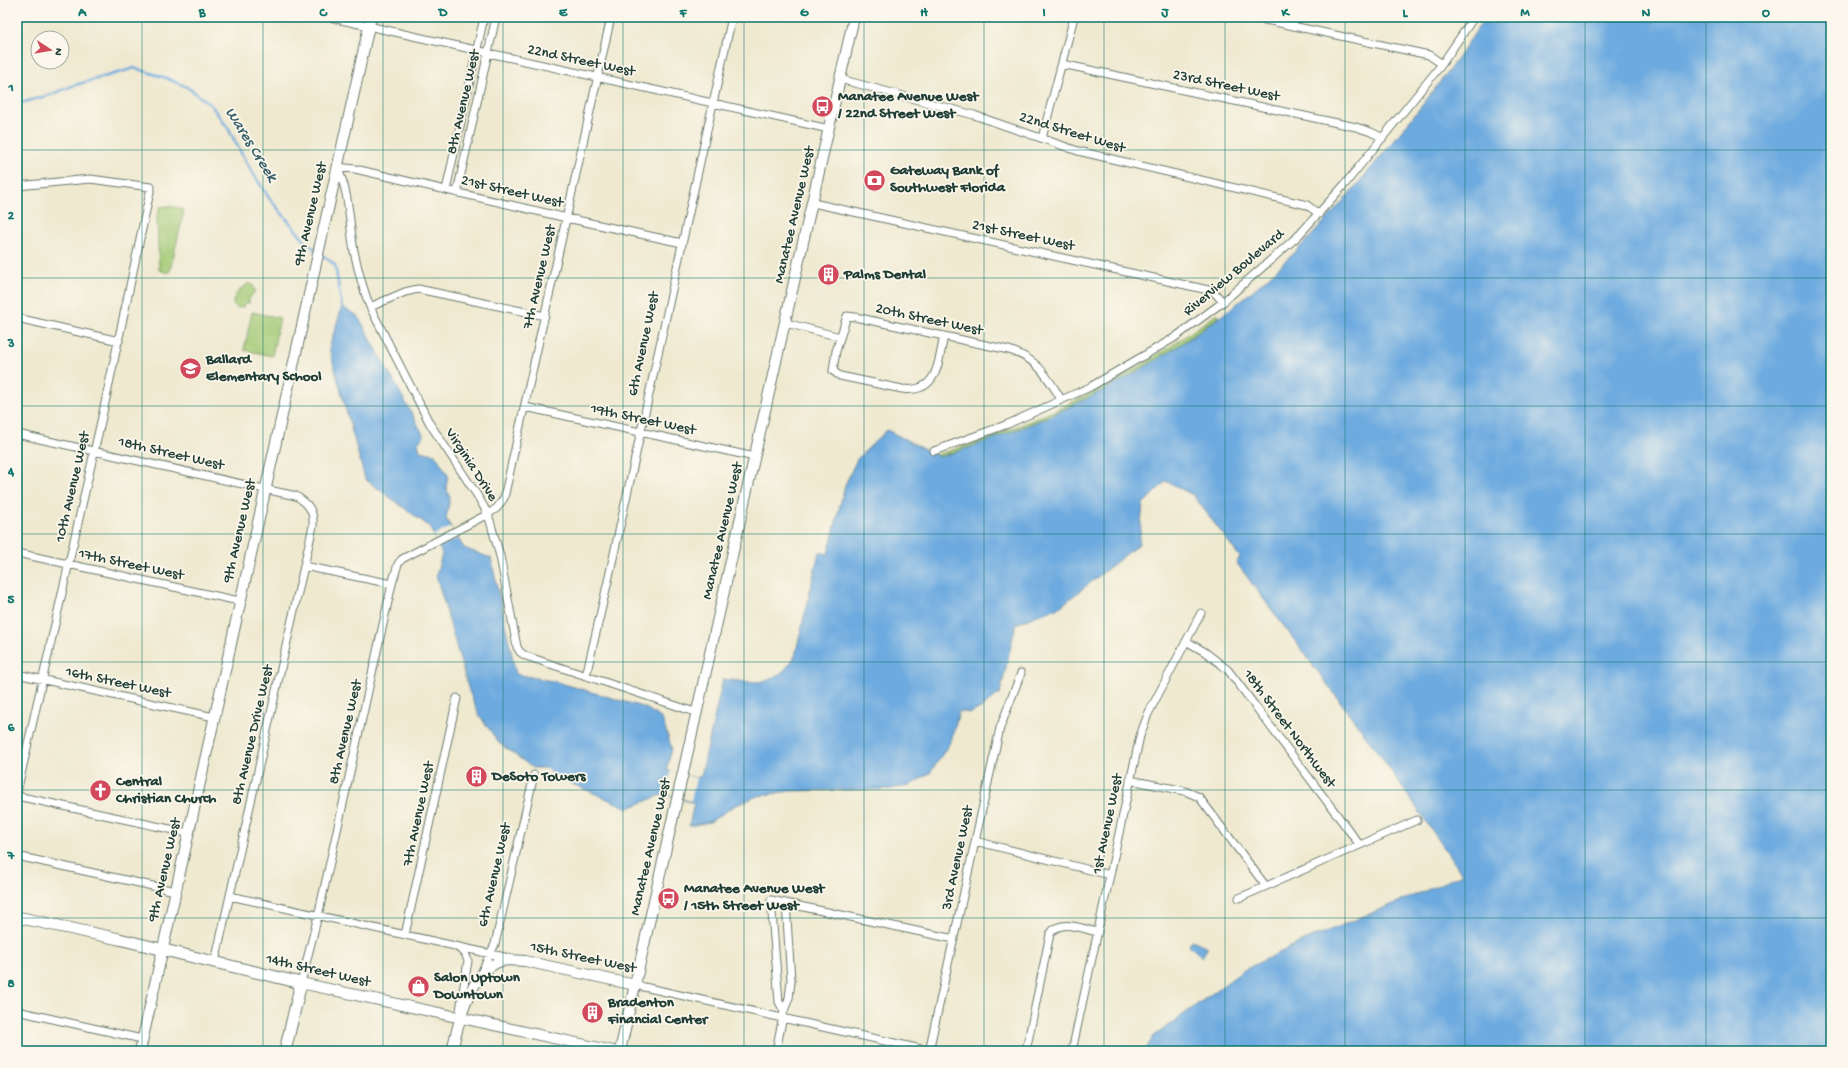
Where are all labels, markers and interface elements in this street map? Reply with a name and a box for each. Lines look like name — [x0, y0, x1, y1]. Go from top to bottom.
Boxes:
text: A — [77, 6, 87, 21]
text: B — [198, 6, 207, 21]
text: C — [318, 6, 328, 21]
text: D — [438, 6, 448, 21]
text: E — [559, 6, 568, 21]
text: F — [679, 6, 688, 21]
text: G — [800, 6, 809, 21]
text: H — [920, 6, 928, 21]
text: I — [1042, 6, 1046, 21]
text: J — [1161, 6, 1170, 21]
text: K — [1280, 6, 1290, 21]
text: L — [1403, 6, 1409, 21]
text: M — [1520, 6, 1530, 21]
text: N — [1642, 6, 1651, 21]
text: O — [1762, 6, 1770, 21]
north arrow — [30, 30, 70, 70]
street label: 22nd Street West — [525, 41, 638, 82]
street label: 8th Avenue West — [443, 46, 485, 156]
text: N — [51, 47, 64, 56]
street label: 23rd Street West — [1171, 66, 1283, 106]
text: 1 — [7, 81, 14, 96]
place label: Manatee Avenue West / 22nd Street West — [837, 88, 980, 123]
bus stop icon: Manatee Avenue West / 22nd Street West — [810, 93, 836, 119]
water label: Wares Creek — [220, 104, 281, 187]
street label: 22nd Street West — [1017, 108, 1129, 158]
street label: Manatee Avenue West — [770, 143, 820, 285]
street label: 9th Avenue West — [290, 158, 332, 269]
place label: Gateway Bank of Southwest Florida — [890, 162, 1006, 197]
bank icon: Gateway Bank of Southwest Florida — [862, 167, 888, 193]
street label: 21st Street West — [459, 171, 567, 213]
text: 2 — [8, 209, 15, 224]
street label: 21st Street West — [970, 216, 1078, 256]
street label: 7th Avenue West — [519, 221, 561, 332]
street label: Riverview Boulevard — [1180, 225, 1289, 320]
building icon: Palms Dental — [815, 262, 841, 288]
place label: Palms Dental — [843, 266, 927, 284]
street label: 6th Avenue West — [624, 288, 664, 398]
street label: 20th Street West — [874, 300, 986, 341]
text: 3 — [7, 337, 15, 352]
place label: Ballard Elementary School — [205, 351, 322, 386]
school or university icon: Ballard Elementary School — [178, 356, 204, 382]
street label: 19th Street West — [588, 400, 699, 440]
street label: Virginia Drive — [440, 424, 501, 505]
street label: 10th Avenue West — [51, 428, 95, 545]
street label: 18th Street West — [116, 433, 227, 475]
street label: Manatee Avenue West — [698, 459, 748, 601]
text: 4 — [7, 465, 15, 480]
street label: 9th Avenue West — [219, 475, 261, 586]
street label: 17th Street West — [76, 545, 187, 585]
text: 5 — [8, 593, 15, 608]
street label: 8th Avenue Drive West — [228, 661, 278, 807]
street label: 16th Street West — [63, 663, 174, 703]
street label: 18th Street Northwest — [1238, 665, 1341, 793]
street label: 8th Avenue West — [325, 676, 367, 786]
text: 6 — [8, 721, 15, 736]
street label: 7th Avenue West — [399, 758, 439, 869]
building icon: DeSoto Towers — [463, 764, 489, 790]
place label: DeSoto Towers — [490, 768, 587, 786]
street label: 1st Avenue West — [1088, 770, 1128, 877]
place label: Central Christian Church — [115, 773, 216, 808]
street label: Manatee Avenue West — [626, 775, 676, 917]
church icon: Central Christian Church — [88, 778, 114, 804]
street label: 3rd Avenue West — [938, 802, 978, 913]
street label: 9th Avenue West — [144, 814, 186, 925]
street label: 6th Avenue West — [474, 819, 516, 929]
text: 7 — [7, 849, 16, 864]
place label: Manatee Avenue West / 15th Street West — [683, 880, 826, 915]
bus stop icon: Manatee Avenue West / 15th Street West — [655, 885, 681, 911]
street label: 15th Street West — [528, 938, 639, 978]
street label: 14th Street West — [263, 950, 374, 992]
place label: Salon Uptown Downtown — [432, 969, 521, 1004]
shop icon: Salon Uptown Downtown — [406, 974, 432, 1000]
text: 8 — [7, 977, 15, 992]
place label: Bradenton Financial Center — [607, 994, 709, 1029]
building icon: Bradenton Financial Center — [579, 999, 605, 1025]

